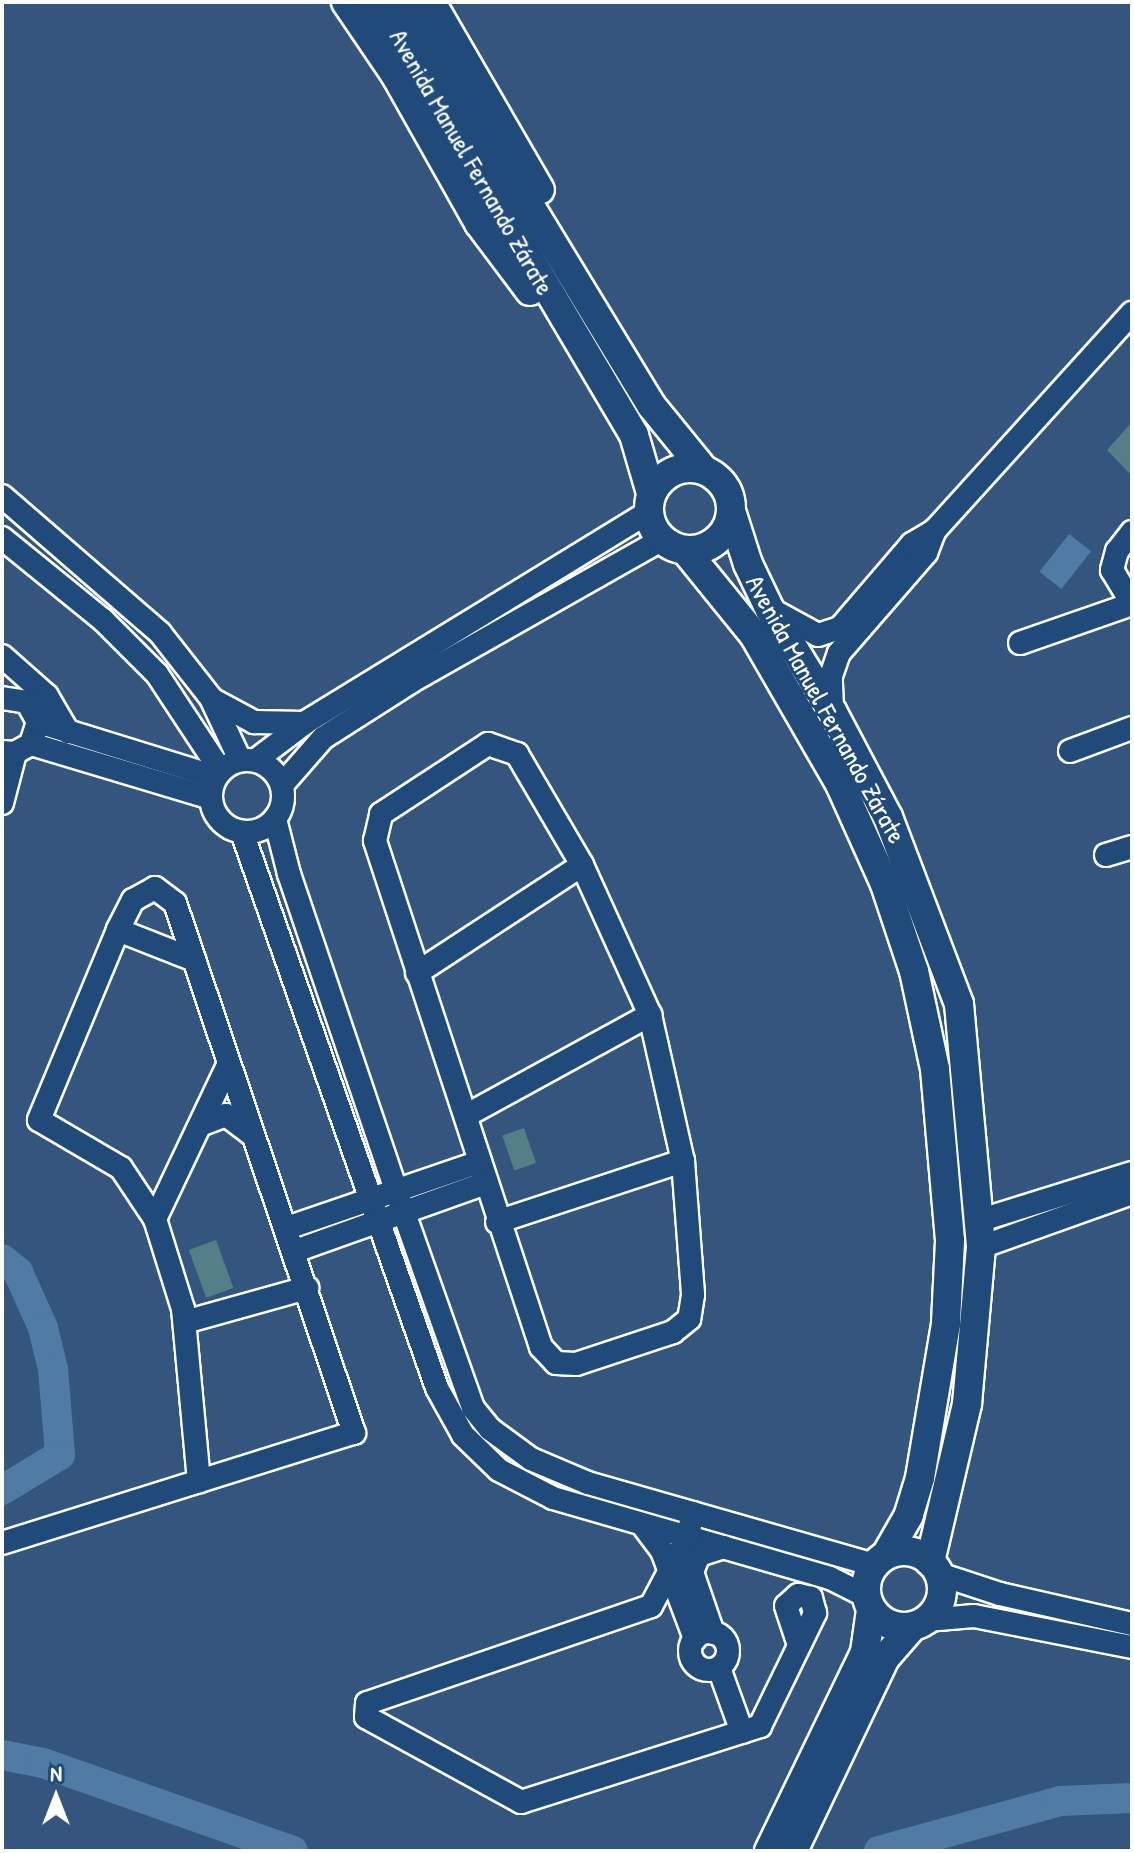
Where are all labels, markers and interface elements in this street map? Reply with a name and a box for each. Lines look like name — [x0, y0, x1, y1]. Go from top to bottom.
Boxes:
street label: Avenida Manuel Fernando Zárate — [383, 24, 561, 300]
street label: Avenida Manuel Fernando Zárate — [739, 570, 913, 848]
north arrow — [16, 1757, 96, 1837]
text: N — [50, 1758, 62, 1788]

